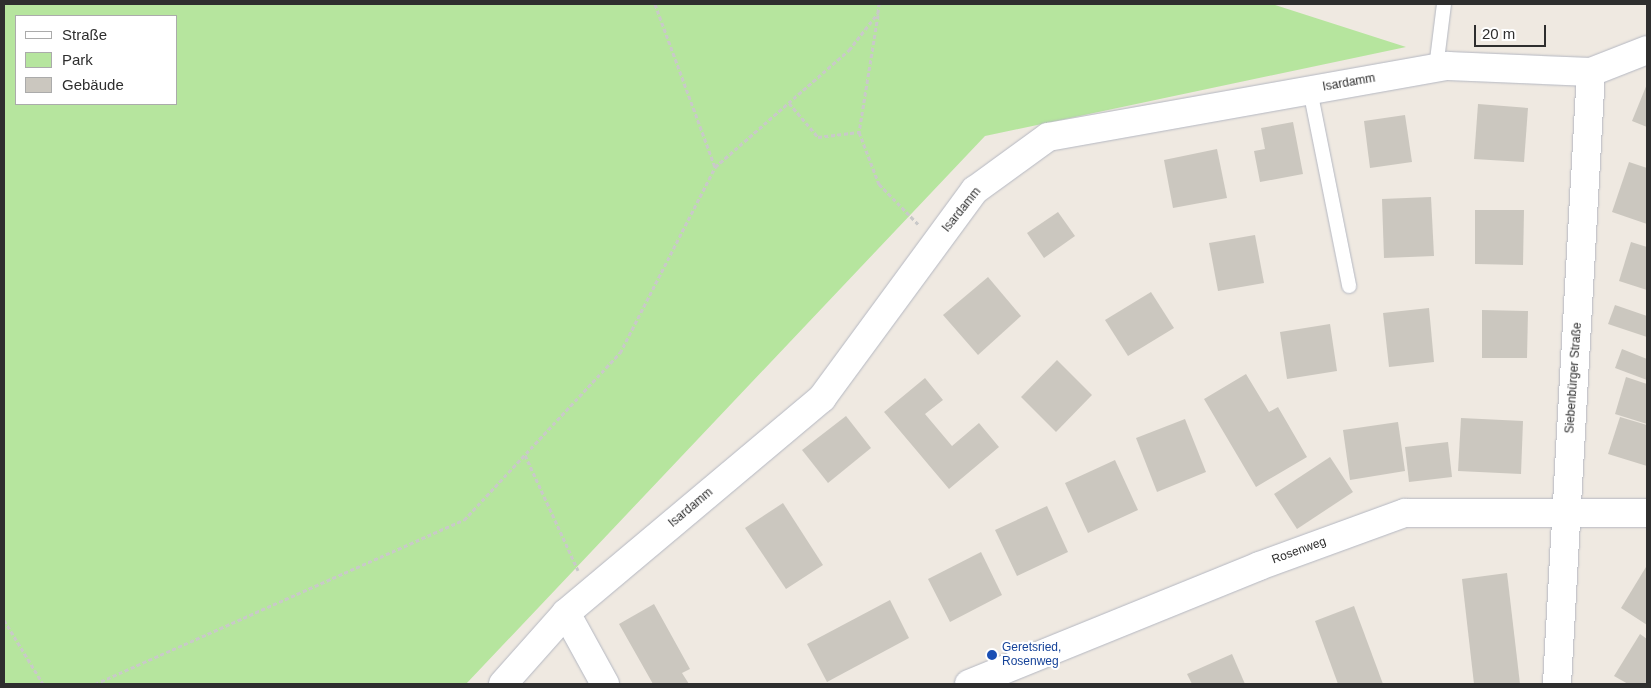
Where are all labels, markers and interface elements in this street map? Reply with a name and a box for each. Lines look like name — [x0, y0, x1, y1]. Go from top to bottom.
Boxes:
legend — [15, 15, 178, 105]
scale bar — [1476, 15, 1548, 47]
text: 20 m — [1482, 25, 1515, 42]
text: Straße — [62, 26, 107, 43]
text: Park — [62, 51, 93, 68]
street label: Isardamm — [1321, 71, 1377, 95]
text: Gebäude — [62, 76, 124, 93]
street label: Isardamm — [940, 185, 984, 235]
street label: Siebenbürger Straße — [1563, 322, 1585, 434]
street label: Isardamm — [666, 485, 716, 531]
street label: Rosenweg — [1270, 535, 1328, 567]
place label: Geretsried, Rosenweg — [1002, 641, 1061, 669]
marker: Geretsried, Rosenweg — [986, 649, 998, 661]

